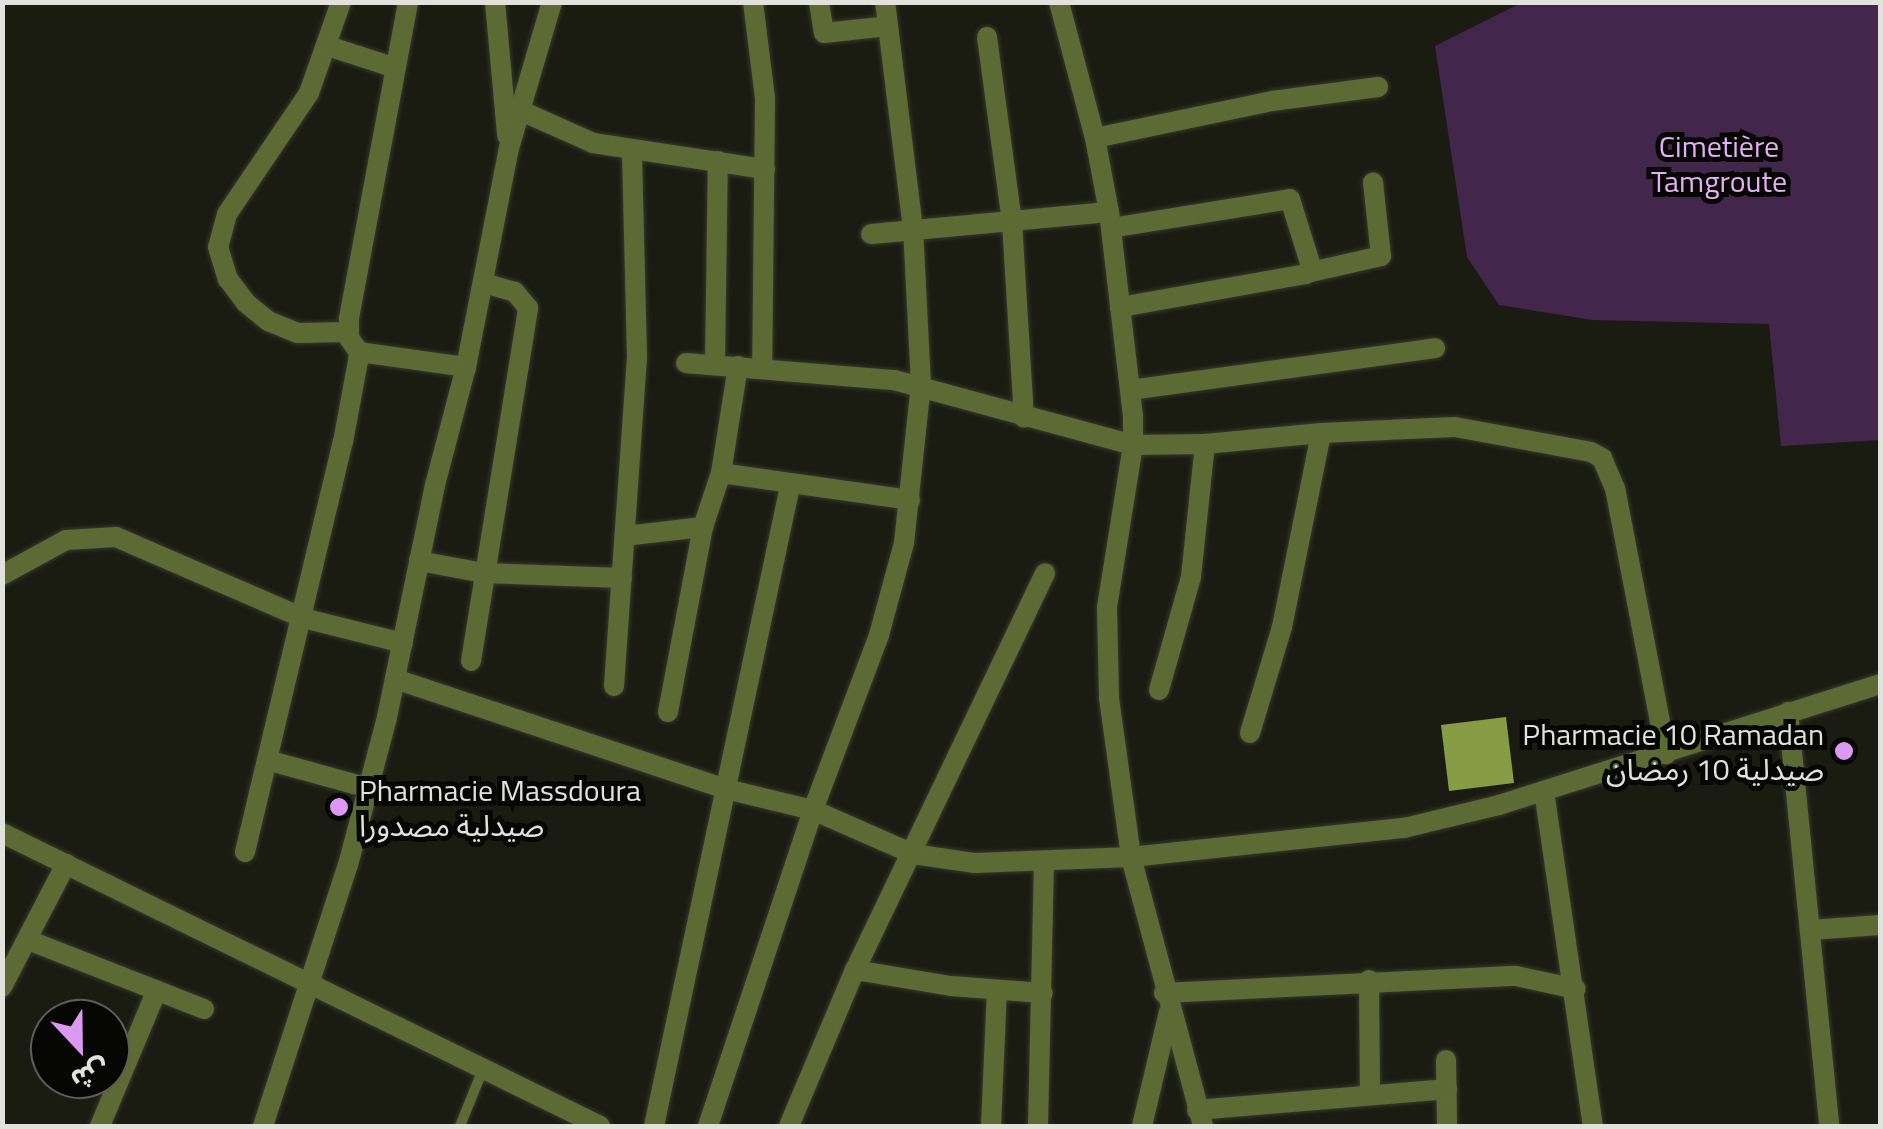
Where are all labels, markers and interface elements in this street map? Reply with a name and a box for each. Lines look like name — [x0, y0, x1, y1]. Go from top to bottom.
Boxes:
park label: Cimetière Tamgroute — [1651, 128, 1787, 198]
place label: Pharmacie 10 Ramadan صيدلية 10 رمضان — [1522, 716, 1824, 786]
marker: Pharmacie 10 Ramadan صيدلية 10 رمضان — [1833, 740, 1855, 762]
place label: Pharmacie Massdoura صيدلية مصدورا — [359, 772, 641, 842]
marker: Pharmacie Massdoura صيدلية مصدورا — [328, 796, 350, 818]
north arrow — [30, 999, 130, 1099]
text: ش — [65, 1048, 117, 1103]

